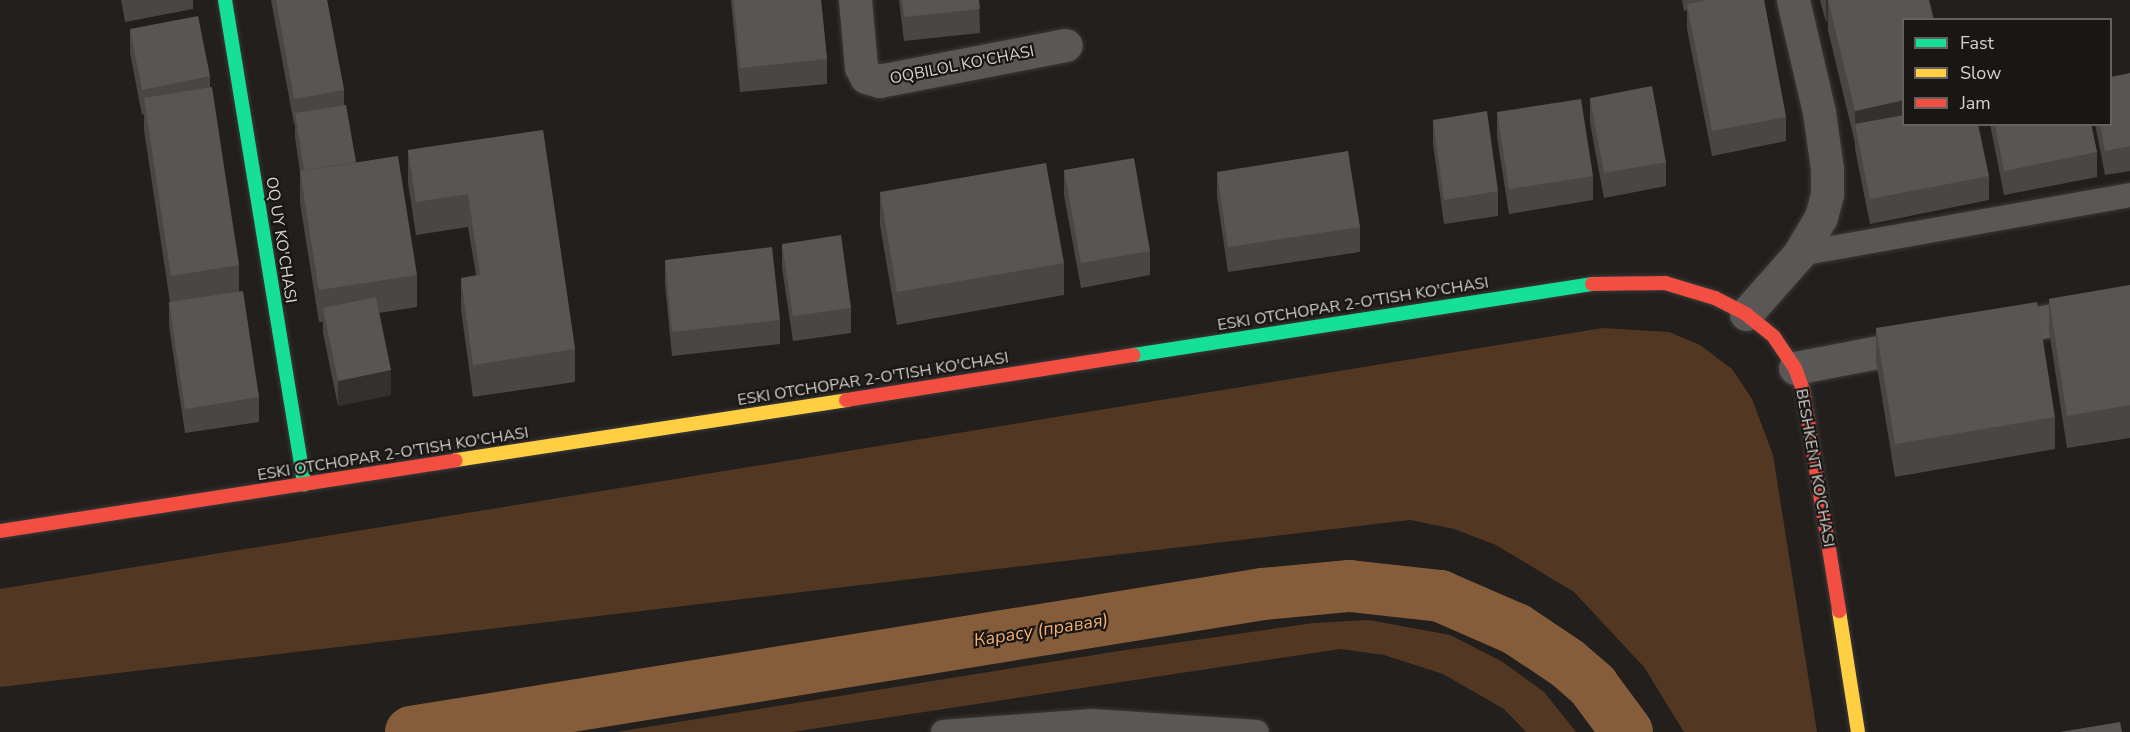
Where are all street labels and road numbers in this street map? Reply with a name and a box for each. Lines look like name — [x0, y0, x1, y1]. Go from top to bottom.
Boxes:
street label: OQBILOL KO'CHASI — [888, 42, 1036, 88]
street label: OQ UY KO'CHASI — [262, 175, 300, 305]
street label: ESKI OTCHOPAR 2-O'TISH KO'CHASI — [1216, 273, 1490, 335]
street label: ESKI OTCHOPAR 2-O'TISH KO'CHASI — [736, 348, 1010, 410]
street label: BESHKENT KO'CHASI — [1792, 387, 1838, 549]
street label: ESKI OTCHOPAR 2-O'TISH KO'CHASI — [256, 423, 530, 485]

